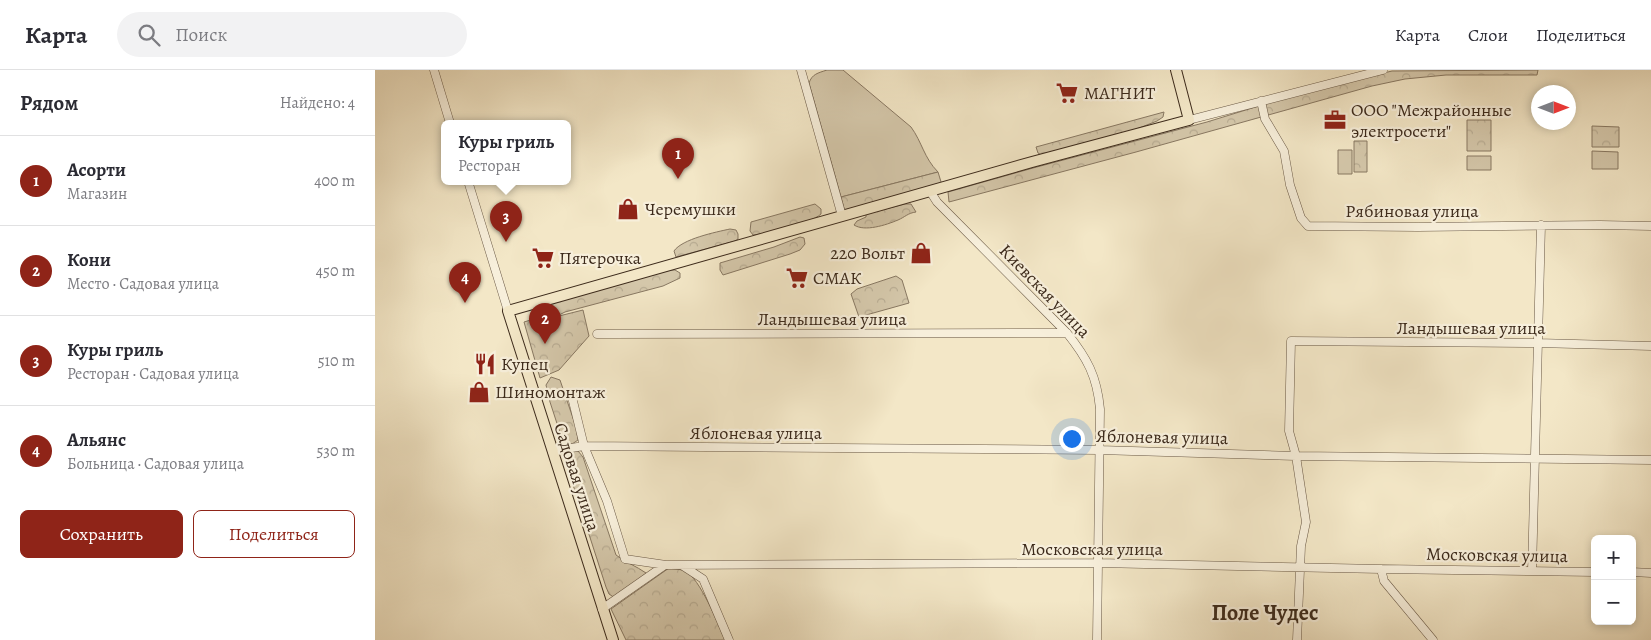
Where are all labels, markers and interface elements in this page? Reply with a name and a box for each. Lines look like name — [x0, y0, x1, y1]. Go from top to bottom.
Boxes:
search box — [117, 12, 467, 57]
text: Карта — [25, 19, 87, 51]
icon: search — [135, 21, 163, 49]
text: Поиск — [175, 22, 227, 48]
text: Карта — [1395, 23, 1440, 47]
text: Слои — [1468, 23, 1508, 47]
text: Поделиться — [1536, 23, 1626, 47]
supermarket icon: МАГНИТ — [1054, 80, 1080, 106]
place label: МАГНИТ — [1084, 81, 1155, 105]
north arrow — [1531, 85, 1576, 130]
text: Рядом — [20, 89, 78, 117]
text: Найдено: 4 — [280, 92, 355, 114]
place label: ООО "Межрайонные электросети" — [1351, 98, 1512, 143]
office icon: ООО "Межрайонные электросети" — [1322, 107, 1348, 133]
popup — [441, 120, 571, 185]
text: Куры гриль — [458, 129, 554, 155]
pin: 1 — [662, 138, 694, 179]
text: Ресторан — [458, 155, 521, 177]
text: Асорти — [67, 157, 126, 183]
text: 1 — [33, 170, 39, 192]
text: 400 m — [314, 170, 355, 192]
text: Магазин — [67, 183, 127, 205]
shop icon: Черемушки — [615, 196, 641, 222]
place label: Черемушки — [645, 197, 736, 221]
street label: Рябиновая улица — [1345, 199, 1479, 223]
pin: 3 — [490, 201, 522, 242]
street label: Киевская улица — [994, 239, 1097, 344]
shop icon: 220 Вольт — [908, 240, 934, 266]
place label: 220 Вольт — [830, 241, 905, 265]
supermarket icon: Пятерочка — [530, 245, 556, 271]
place label: Пятерочка — [559, 246, 642, 270]
text: Кони — [67, 247, 111, 273]
text: 2 — [32, 260, 40, 282]
text: 450 m — [316, 260, 355, 282]
pin: 4 — [449, 262, 481, 303]
supermarket icon: СМАК — [784, 265, 810, 291]
place label: СМАК — [813, 266, 862, 290]
text: Место · Садовая улица — [67, 273, 219, 295]
pin: 2 — [529, 303, 561, 344]
street label: Ландышевая улица — [758, 307, 907, 331]
street label: Ландышевая улица — [1397, 316, 1546, 340]
text: Куры гриль — [67, 337, 163, 363]
text: 3 — [33, 350, 39, 372]
text: 510 m — [318, 350, 355, 372]
restaurant icon: Купец — [472, 351, 498, 377]
place label: Купец — [501, 352, 549, 376]
text: Ресторан · Садовая улица — [67, 363, 239, 385]
shop icon: Шиномонтаж — [466, 379, 492, 405]
place label: Шиномонтаж — [495, 380, 606, 404]
street label: Садовая улица — [548, 420, 606, 535]
street label: Яблоневая улица — [690, 421, 823, 445]
street label: Яблоневая улица — [1096, 424, 1229, 450]
your location — [1059, 426, 1085, 452]
text: Альянс — [67, 427, 126, 453]
text: 4 — [32, 440, 40, 462]
text: 530 m — [316, 440, 355, 462]
text: Больница · Садовая улица — [67, 453, 244, 475]
button: Сохранить — [20, 510, 183, 558]
button: Поделиться — [193, 510, 355, 558]
map controls — [1591, 535, 1636, 625]
button: + — [1591, 535, 1636, 580]
street label: Московская улица — [1021, 537, 1164, 561]
street label: Московская улица — [1426, 542, 1569, 568]
button: − — [1591, 580, 1636, 625]
district label: Поле Чудес — [1212, 598, 1319, 628]

